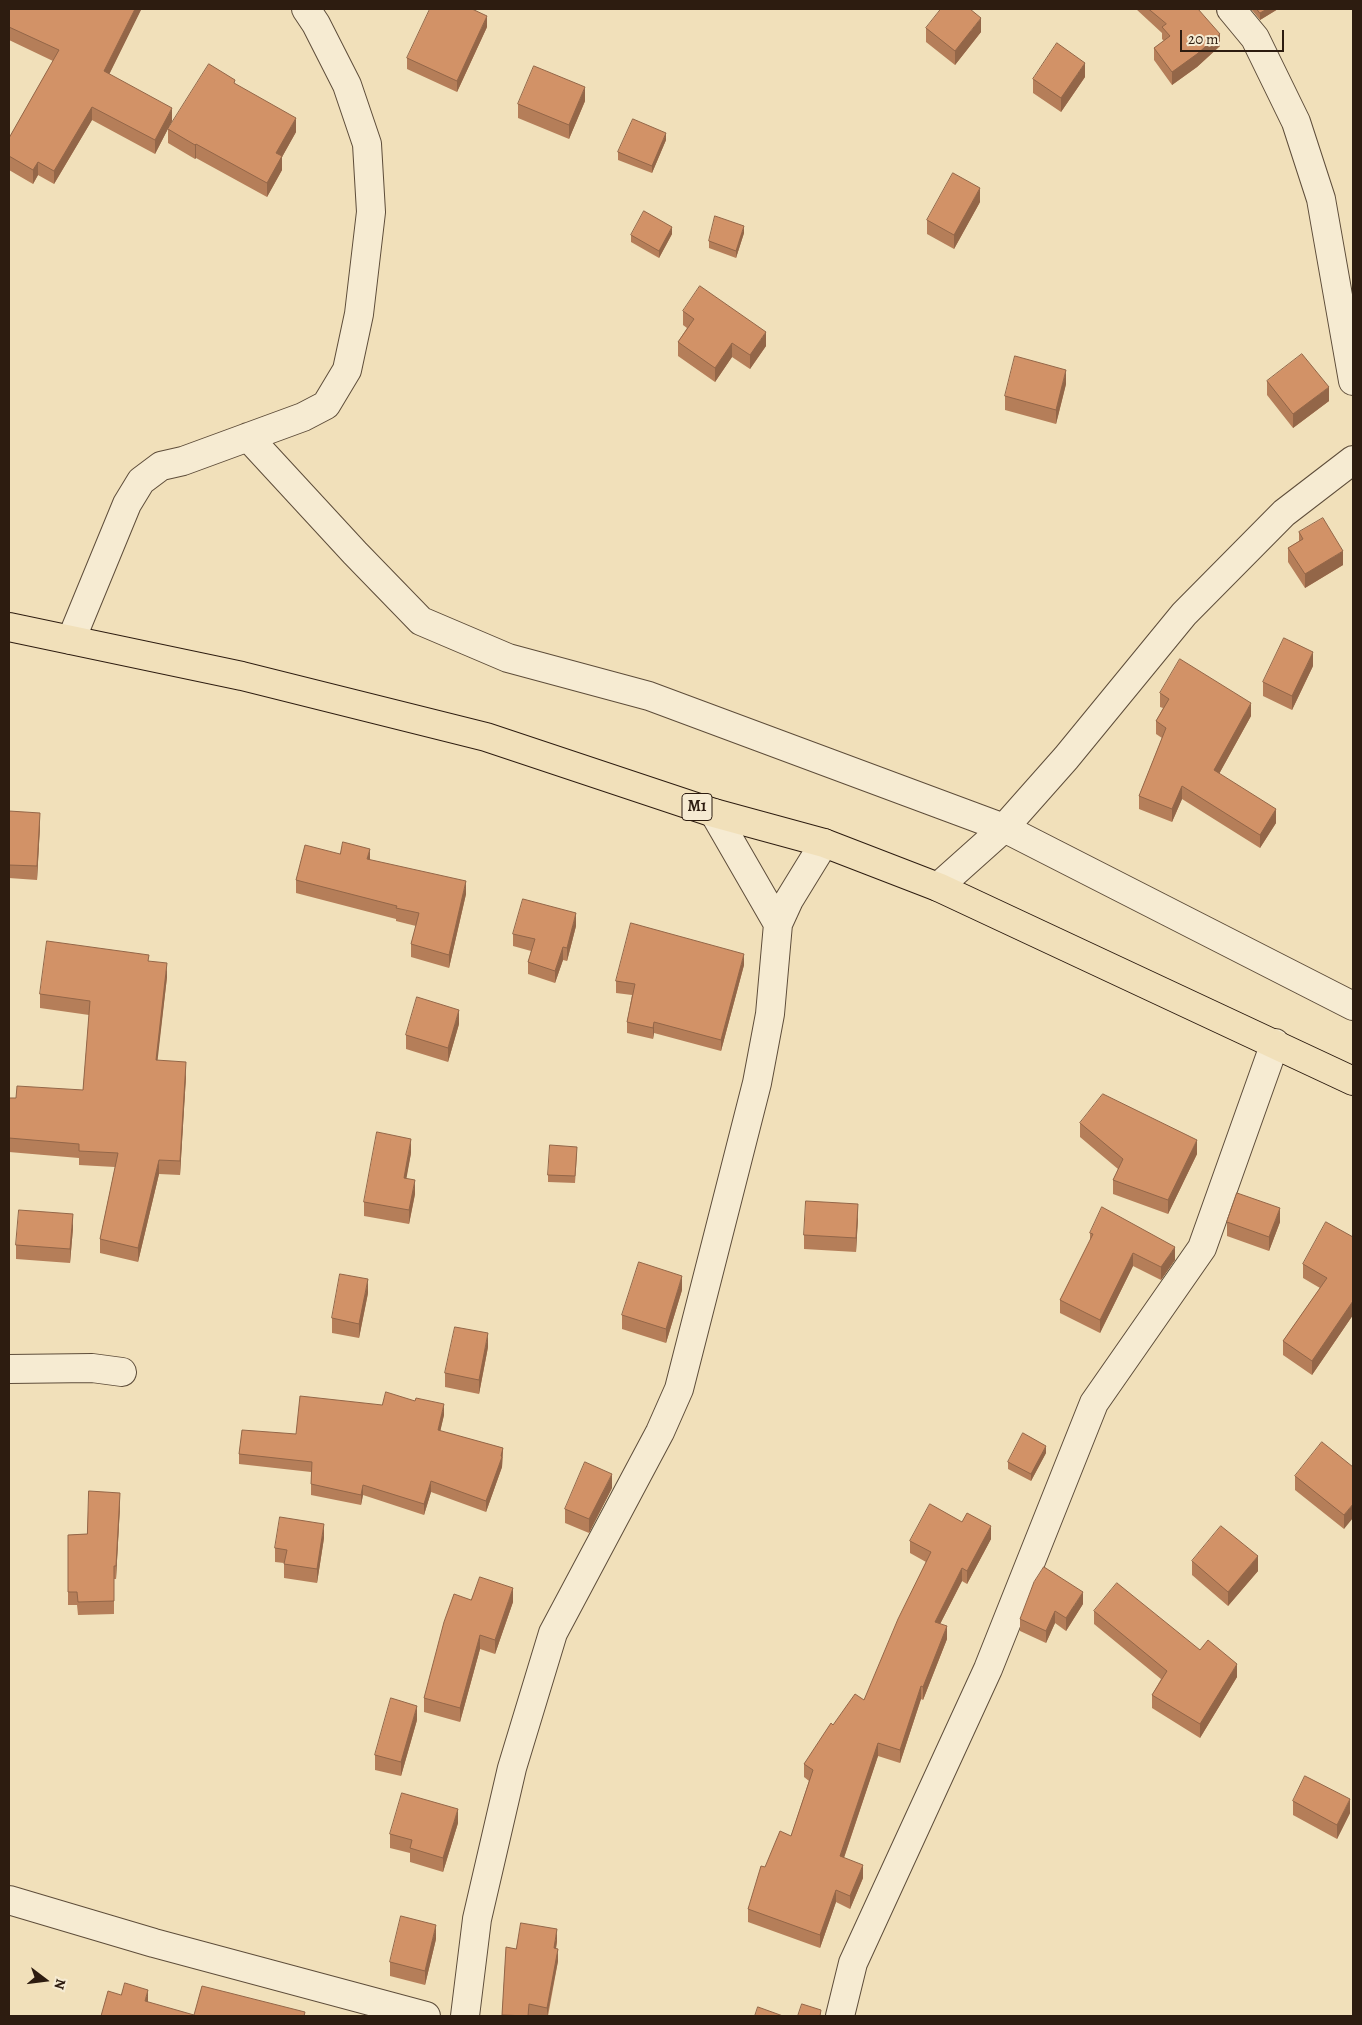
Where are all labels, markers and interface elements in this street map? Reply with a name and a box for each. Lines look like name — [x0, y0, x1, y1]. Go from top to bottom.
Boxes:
scale bar — [1182, 20, 1286, 52]
text: 20 m — [1188, 29, 1219, 49]
road number: M1 — [682, 794, 712, 820]
north arrow — [20, 1955, 70, 2005]
text: N — [49, 1977, 70, 1991]

